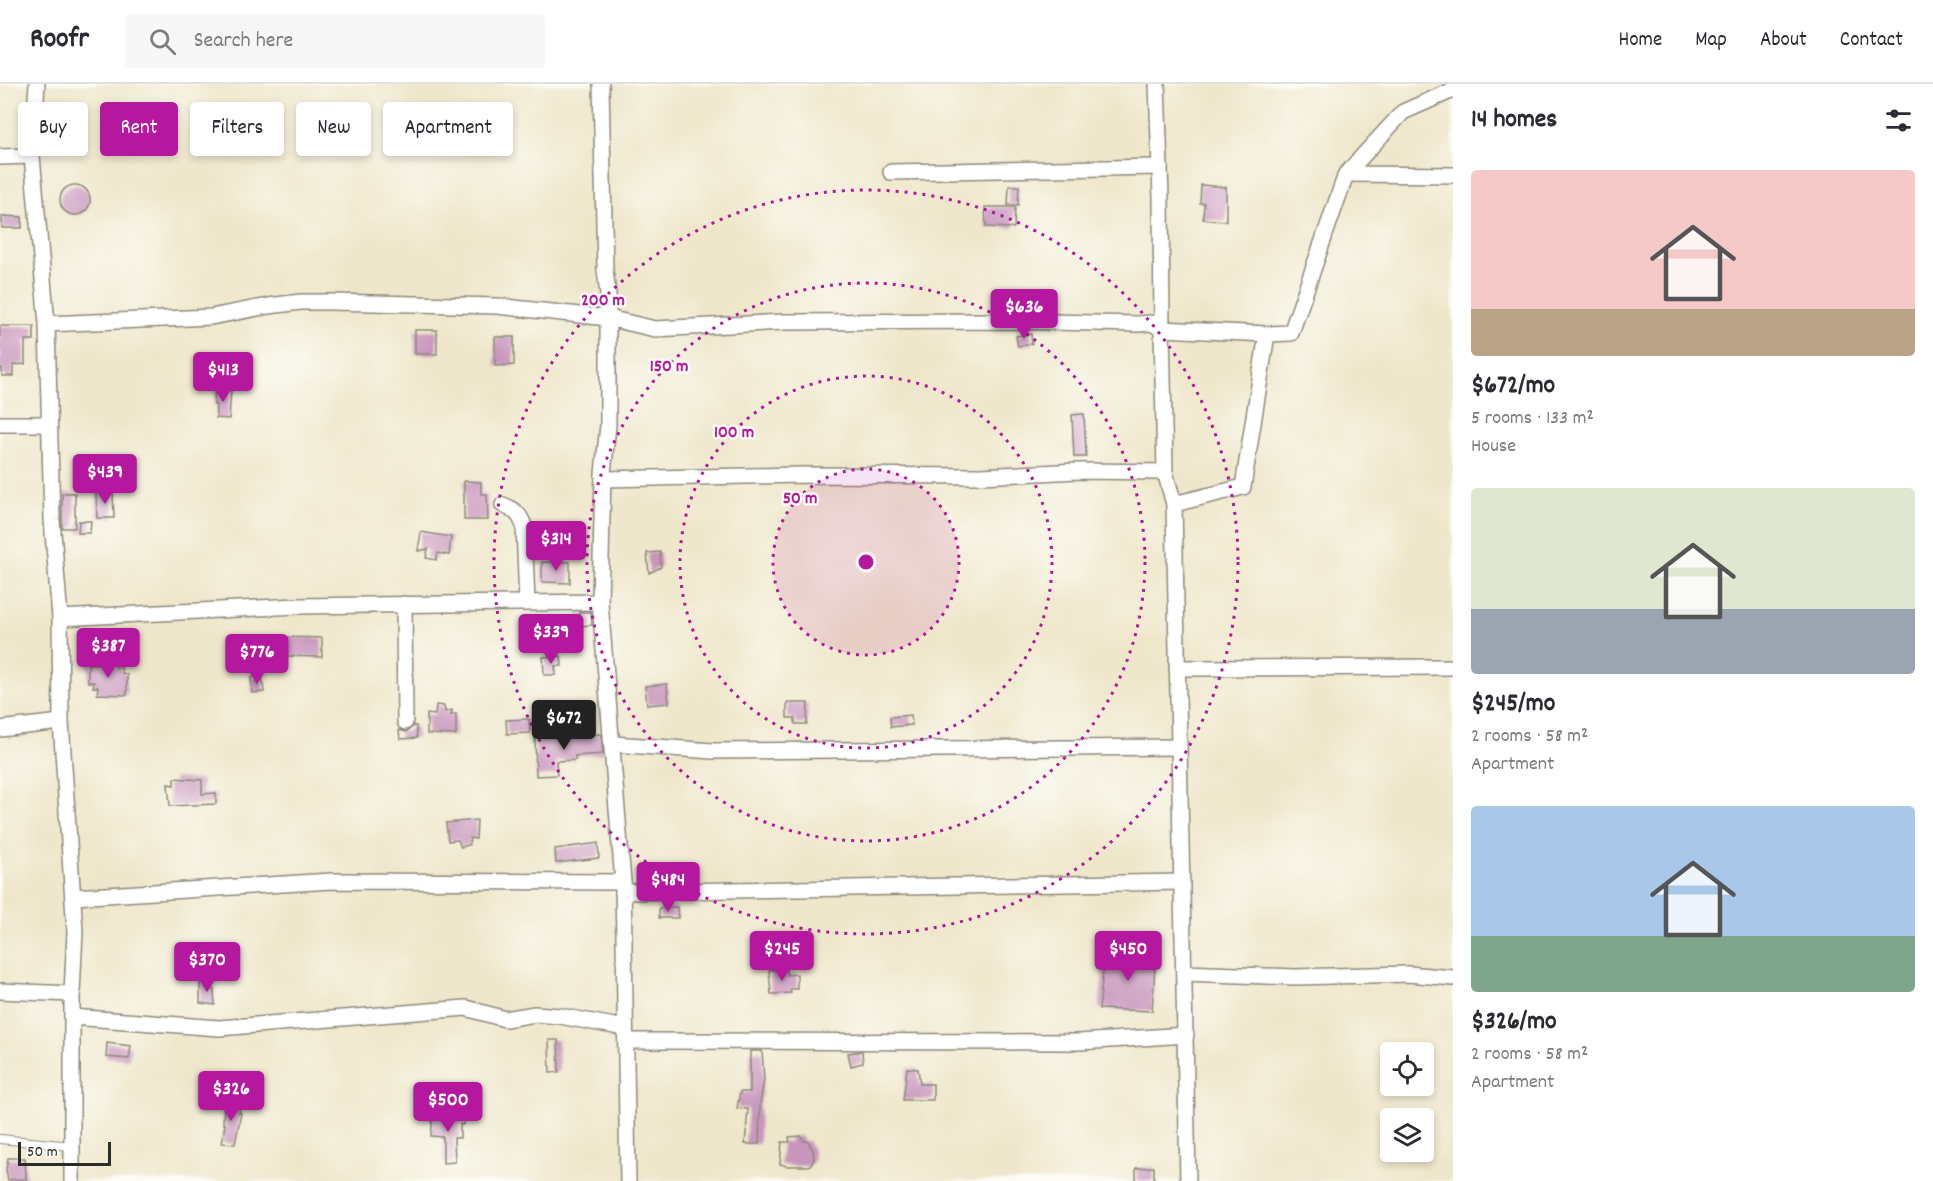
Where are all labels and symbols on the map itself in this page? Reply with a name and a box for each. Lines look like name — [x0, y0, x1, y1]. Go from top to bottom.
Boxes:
text: 200 m — [581, 289, 625, 314]
pin: $636 — [988, 289, 1060, 340]
pin: $413 — [187, 352, 259, 403]
text: 150 m — [650, 355, 688, 380]
text: 100 m — [714, 421, 754, 446]
pin: $439 — [69, 454, 141, 505]
text: 50 m — [783, 487, 817, 512]
pin: $314 — [520, 521, 592, 572]
centre of rings — [856, 552, 876, 572]
pin: $339 — [515, 614, 587, 665]
pin: $387 — [72, 628, 144, 679]
pin: $776 — [221, 634, 293, 685]
pin: $672 — [528, 700, 600, 751]
pin: $484 — [632, 862, 704, 913]
pin: $245 — [746, 931, 818, 982]
pin: $450 — [1092, 931, 1164, 982]
pin: $370 — [171, 942, 243, 993]
pin: $326 — [195, 1071, 267, 1122]
pin: $500 — [412, 1082, 484, 1133]
scale bar — [18, 1139, 111, 1166]

